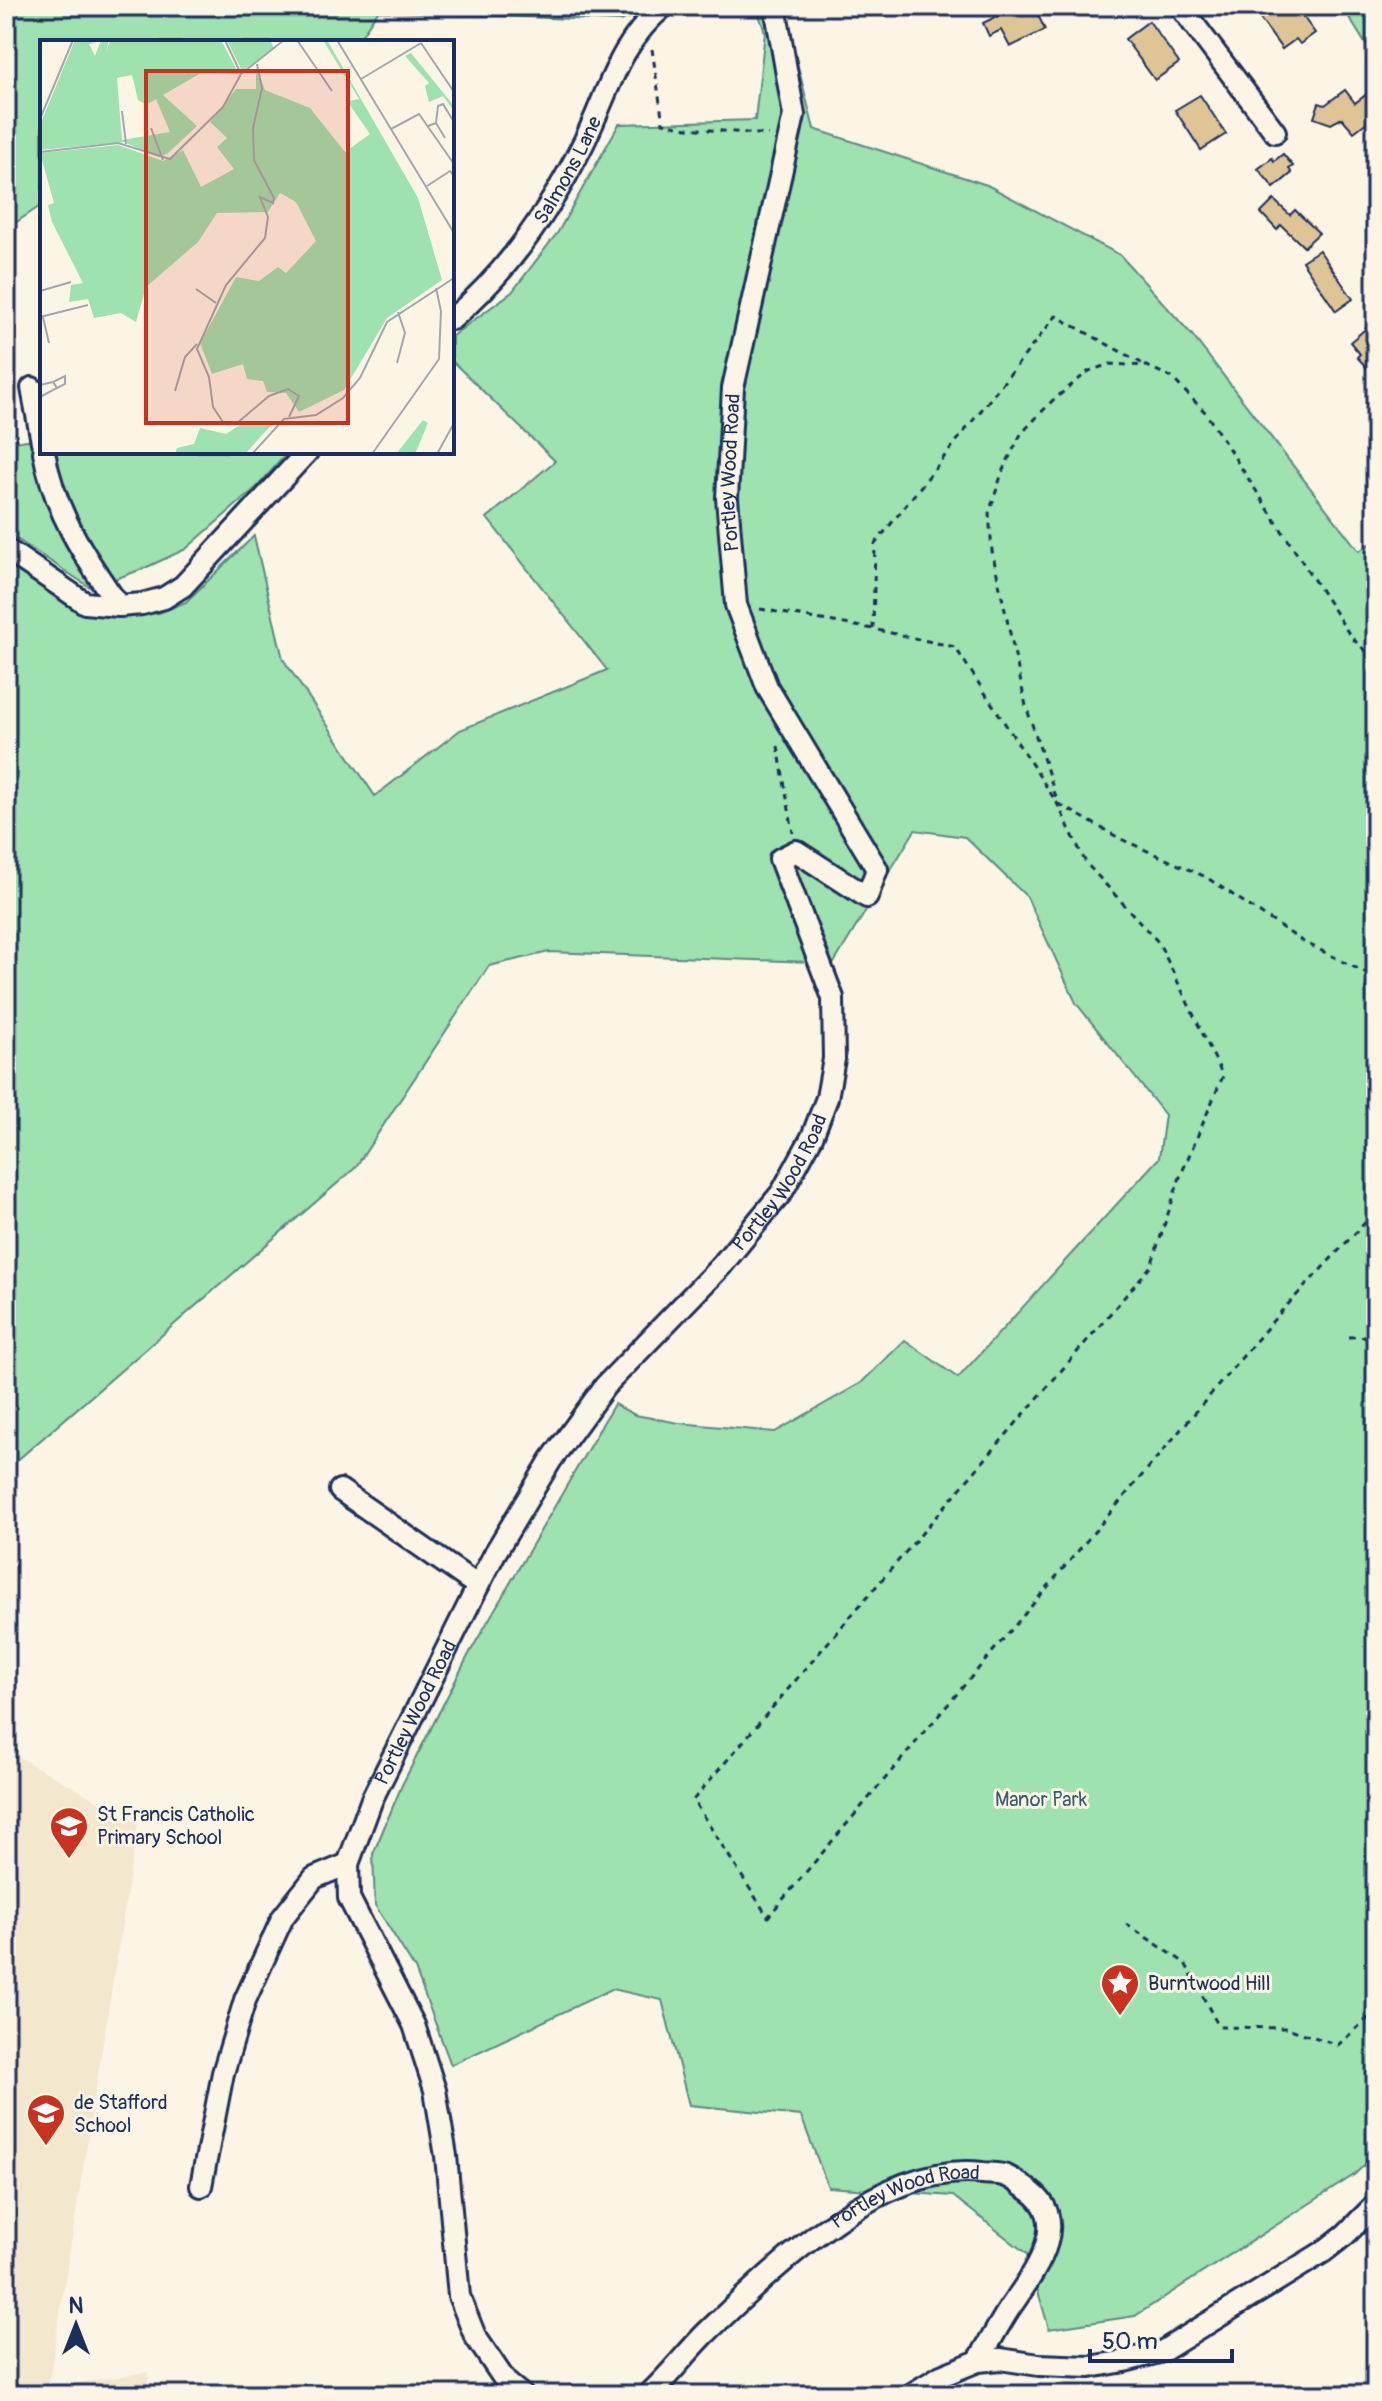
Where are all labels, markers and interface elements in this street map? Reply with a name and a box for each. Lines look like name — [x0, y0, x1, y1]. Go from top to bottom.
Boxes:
inset map — [40, 40, 454, 454]
street label: Salmons Lane — [528, 112, 607, 229]
street label: Portley Wood Road — [714, 393, 745, 553]
street label: Portley Wood Road — [726, 1110, 832, 1256]
street label: Portley Wood Road — [369, 1635, 462, 1789]
park label: Manor Park — [995, 1787, 1088, 1812]
place label: St Francis Catholic Primary School — [97, 1802, 255, 1850]
school or university icon: St Francis Catholic Primary School — [48, 1805, 90, 1860]
place icon: Burntwood Hill — [1099, 1962, 1141, 2017]
place label: Burntwood Hill — [1148, 1971, 1271, 1996]
place label: de Stafford School — [74, 2090, 168, 2138]
school or university icon: de Stafford School — [25, 2092, 67, 2147]
street label: Portley Wood Road — [826, 2160, 981, 2234]
north arrow — [36, 2285, 116, 2365]
text: N — [69, 2292, 84, 2320]
scale bar — [1090, 2313, 1232, 2363]
text: 50 m — [1102, 2327, 1158, 2356]

